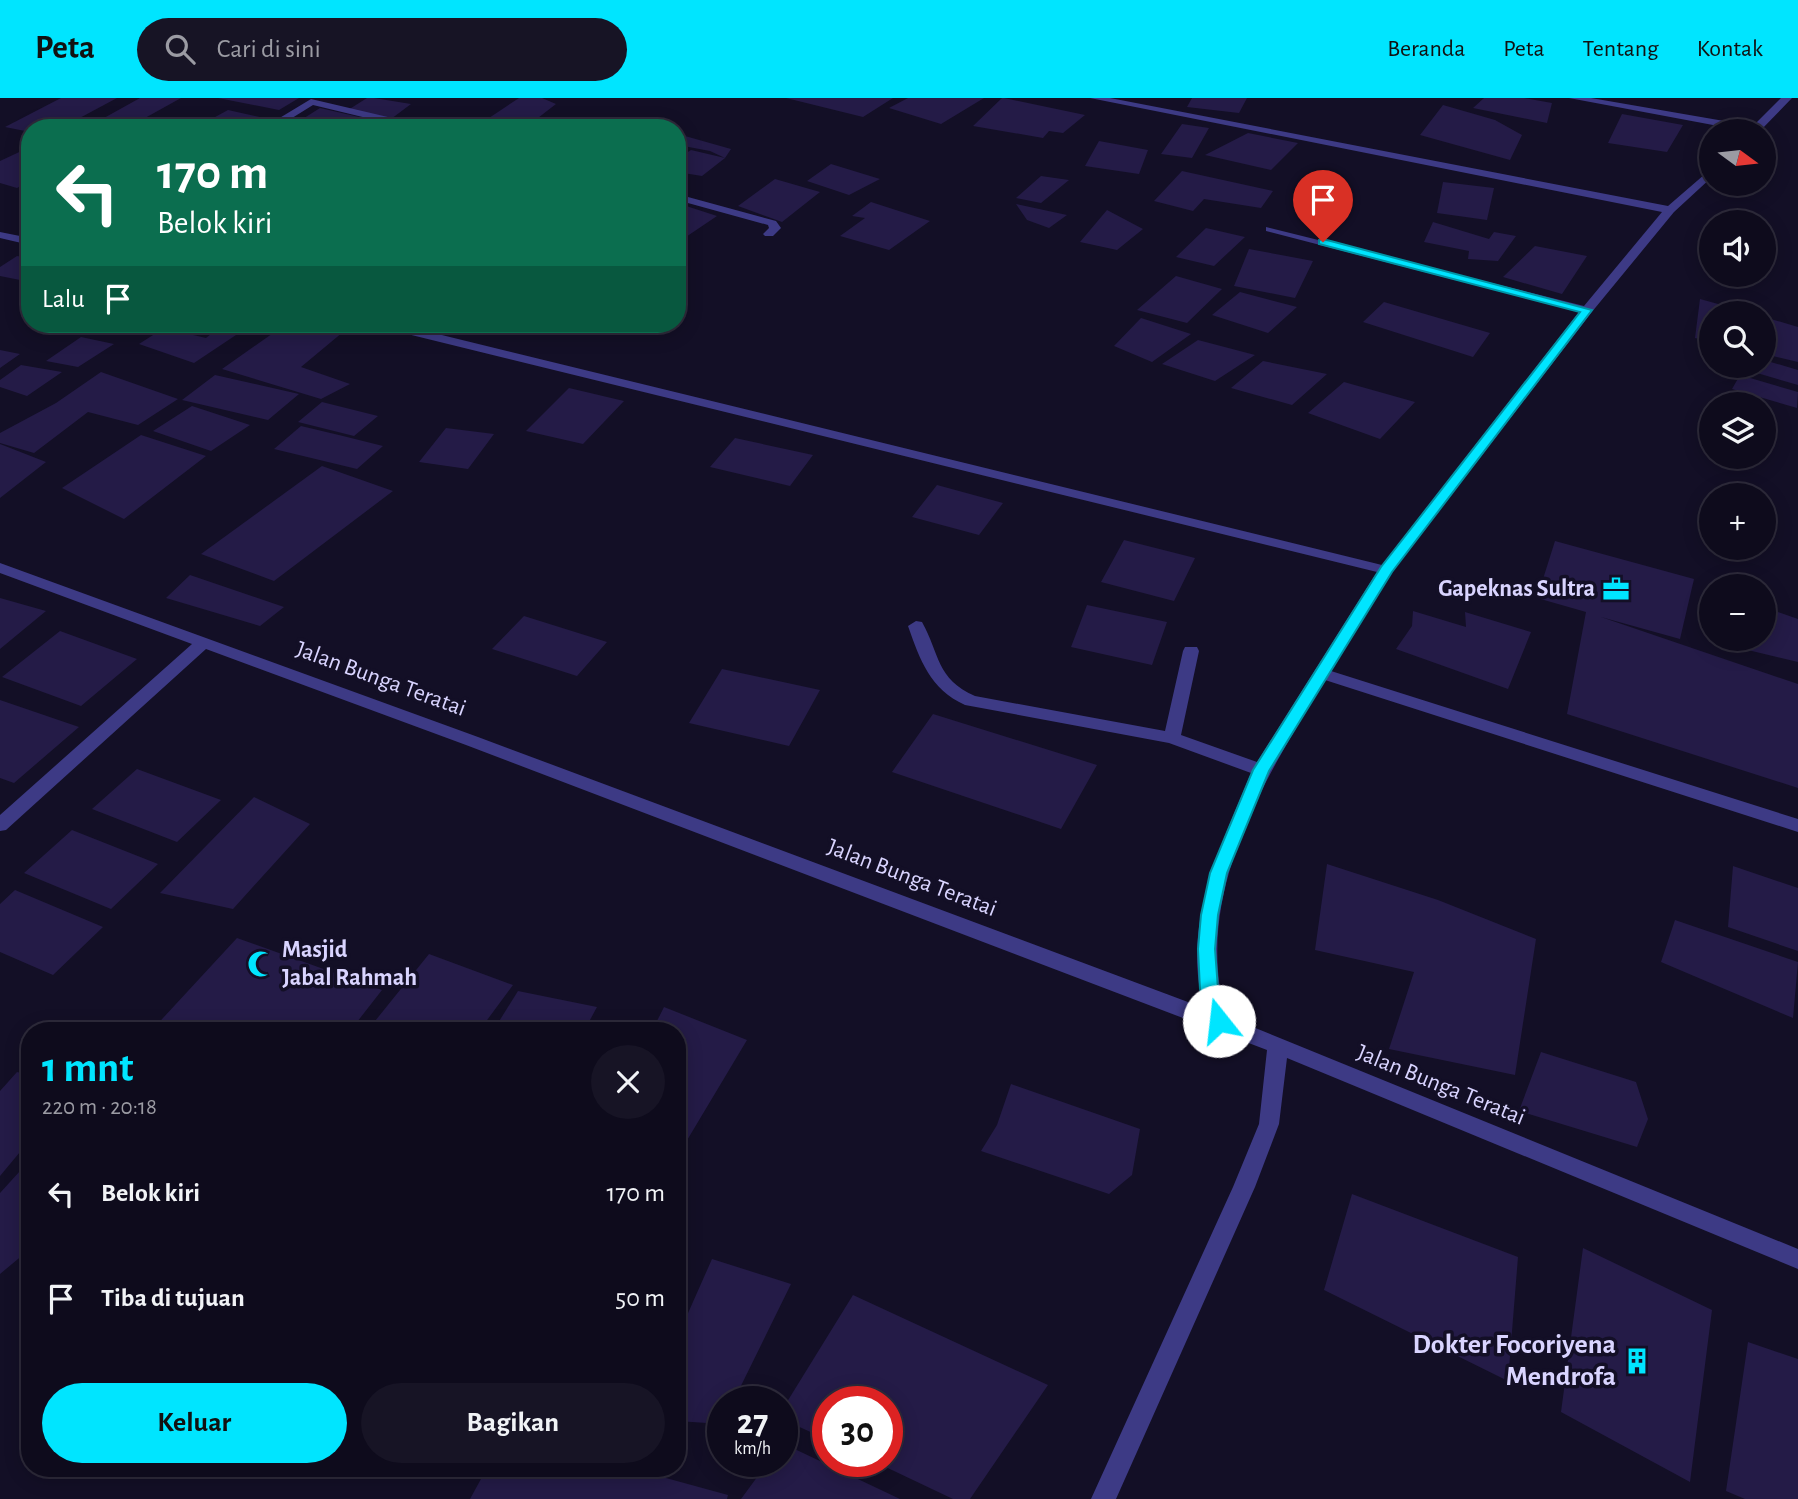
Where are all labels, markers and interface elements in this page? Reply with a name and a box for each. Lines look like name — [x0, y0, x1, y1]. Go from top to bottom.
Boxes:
search box — [137, 18, 627, 81]
icon: search — [161, 30, 199, 68]
text: Peta — [35, 32, 95, 65]
text: Cari di sini — [217, 36, 321, 62]
text: Beranda — [1387, 37, 1465, 61]
text: Peta — [1503, 37, 1545, 61]
text: Tentang — [1583, 37, 1659, 61]
text: Kontak — [1697, 37, 1763, 61]
north arrow — [1699, 119, 1776, 196]
map controls — [1699, 119, 1776, 651]
icon: left — [42, 147, 133, 238]
text: 170 m — [157, 149, 268, 198]
pin — [1293, 170, 1353, 242]
icon: arrive — [1304, 181, 1342, 219]
text: Belok kiri — [157, 207, 273, 239]
button: sound — [1699, 210, 1776, 287]
icon: arrive — [99, 280, 137, 318]
text: Lalu — [42, 286, 85, 312]
button: search — [1699, 301, 1776, 378]
button: layers — [1699, 392, 1776, 469]
button: + — [1699, 483, 1776, 560]
office icon: Gapeknas Sultra — [1601, 574, 1631, 604]
button: − — [1699, 574, 1776, 651]
place label: Gapeknas Sultra — [1438, 577, 1595, 601]
street label: Jalan Bunga Teratai — [293, 637, 469, 721]
street label: Jalan Bunga Teratai — [824, 835, 1000, 921]
place label: Masjid Jabal Rahmah — [282, 938, 417, 990]
mosque icon: Masjid Jabal Rahmah — [246, 949, 276, 979]
position arrow — [1182, 984, 1256, 1058]
street label: Jalan Bunga Teratai — [1353, 1040, 1529, 1130]
button: close — [591, 1045, 665, 1119]
text: 1 mnt — [42, 1047, 134, 1089]
text: 220 m · 20:18 — [42, 1096, 157, 1119]
icon: left — [42, 1175, 80, 1213]
text: Belok kiri — [101, 1180, 200, 1206]
text: 170 m — [606, 1180, 665, 1206]
icon: arrive — [42, 1280, 80, 1318]
text: Tiba di tujuan — [101, 1285, 245, 1311]
text: 50 m — [615, 1285, 665, 1311]
place label: Dokter Focoriyena Mendrofa — [1413, 1331, 1616, 1391]
building icon: Dokter Focoriyena Mendrofa — [1622, 1346, 1652, 1376]
button: Keluar — [42, 1383, 347, 1463]
button: Bagikan — [361, 1383, 665, 1463]
speed limit sign: 30 — [812, 1386, 903, 1477]
text: 27 — [737, 1405, 768, 1440]
text: km/h — [734, 1440, 771, 1458]

